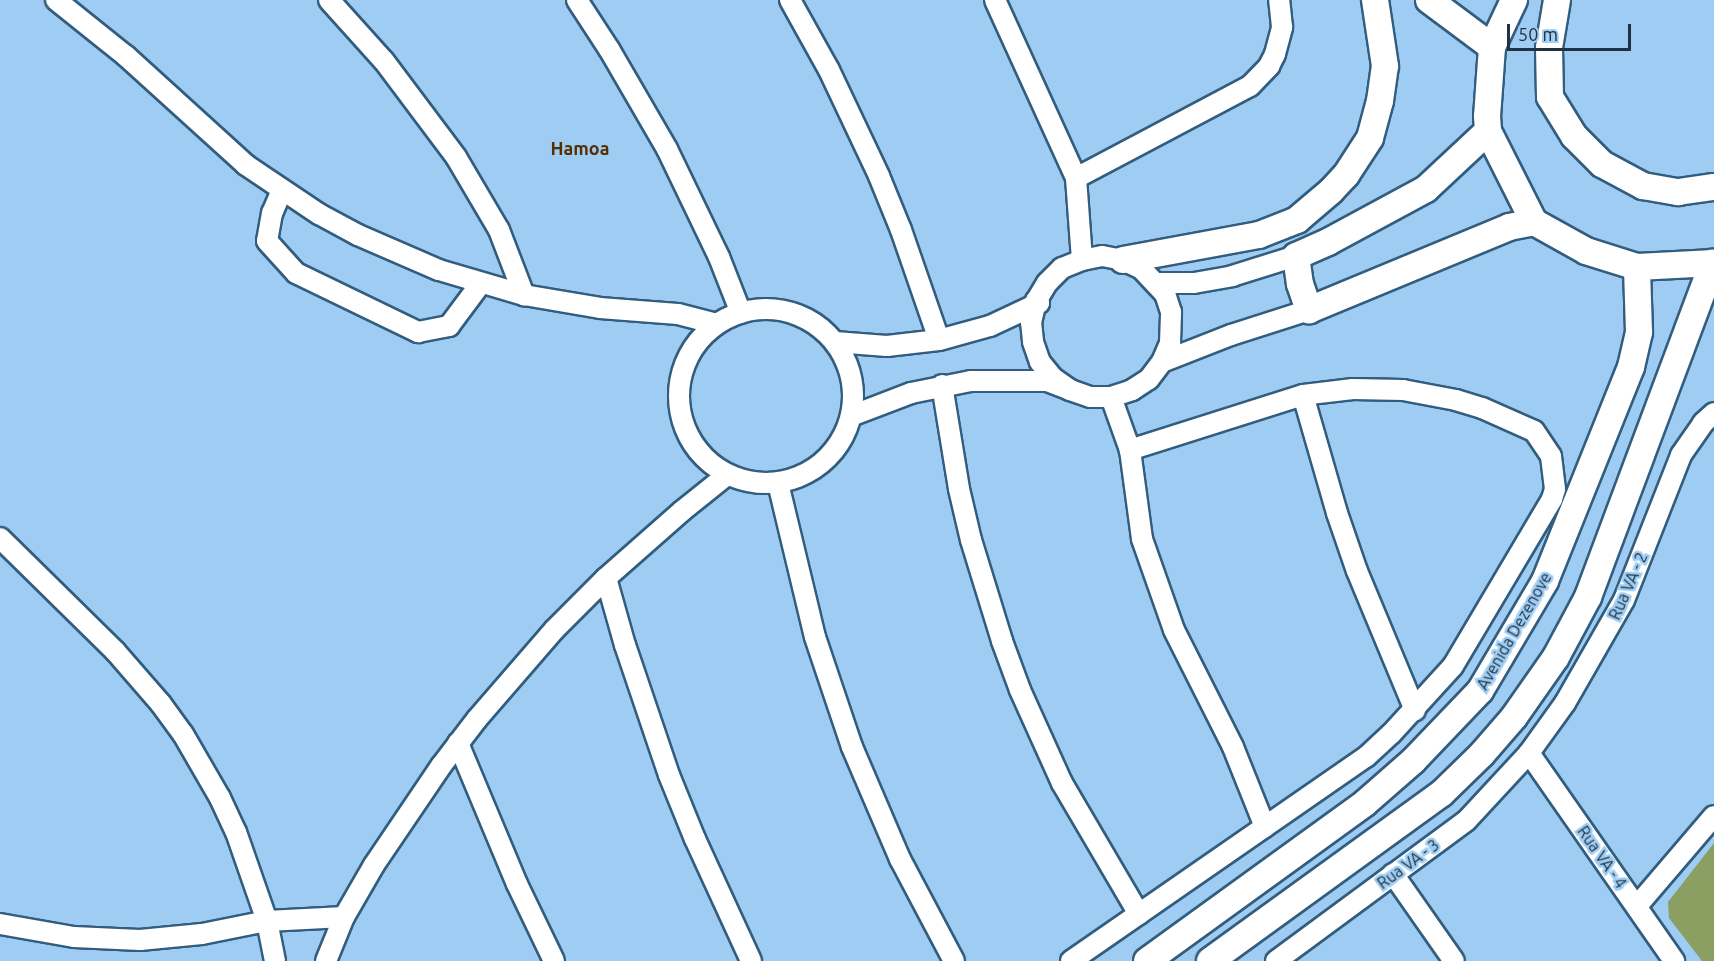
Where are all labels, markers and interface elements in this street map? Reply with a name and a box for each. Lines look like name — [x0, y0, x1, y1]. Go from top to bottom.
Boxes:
scale bar — [1510, 12, 1634, 50]
text: 50 m — [1518, 24, 1558, 44]
district label: Hamoa — [551, 137, 609, 159]
street label: Rua VA - 2 — [1605, 549, 1651, 623]
street label: Avenida Dezenove — [1473, 569, 1555, 693]
street label: Rua VA - 4 — [1574, 822, 1630, 892]
street label: Rua VA - 3 — [1373, 835, 1443, 893]

